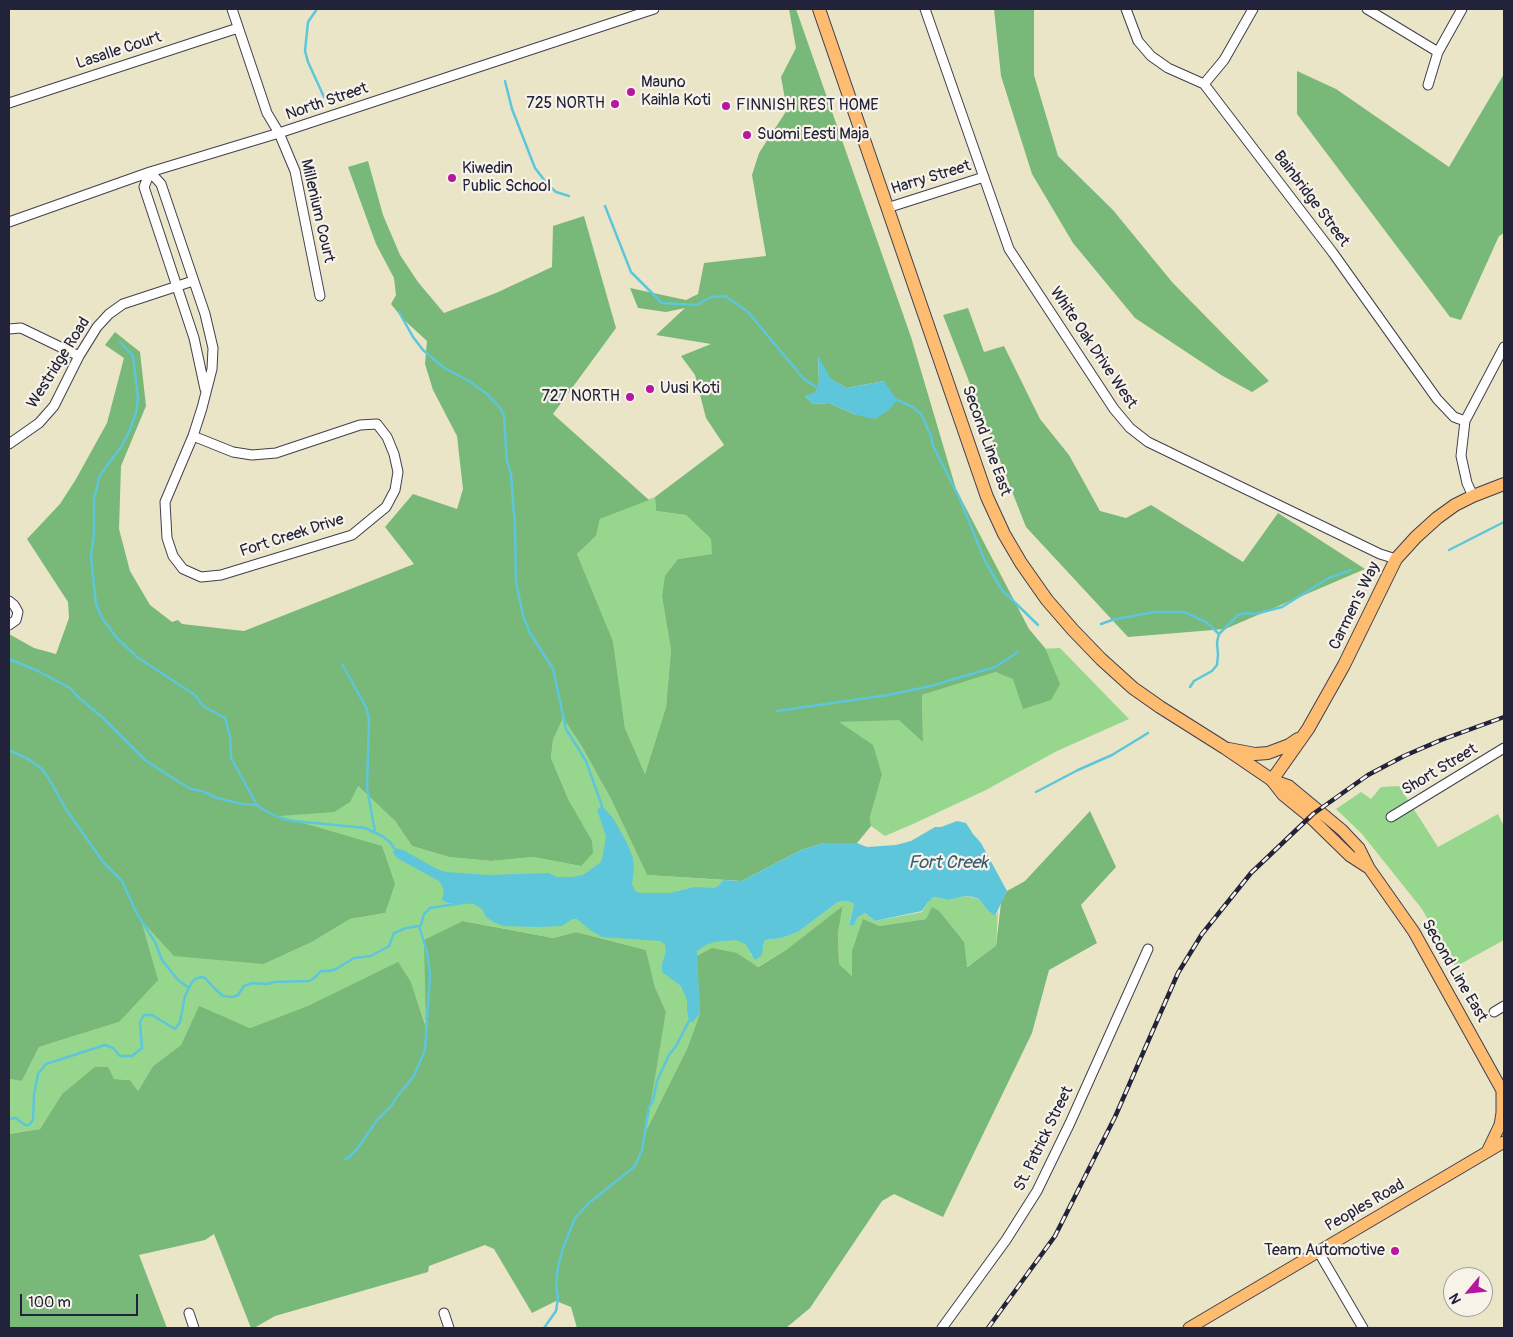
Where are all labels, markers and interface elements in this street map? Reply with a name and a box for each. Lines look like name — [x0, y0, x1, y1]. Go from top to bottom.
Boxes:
street label: Lasalle Court — [74, 28, 164, 74]
place label: Mauno Kaihla Koti — [641, 73, 711, 111]
street label: North Street — [283, 79, 371, 125]
marker: Mauno Kaihla Koti — [625, 86, 637, 98]
place label: 725 NORTH — [526, 94, 605, 114]
place label: FINNISH REST HOME — [736, 96, 879, 116]
marker: 725 NORTH — [609, 98, 621, 110]
marker: FINNISH REST HOME — [720, 100, 732, 112]
place label: Suomi Eesti Maja — [757, 125, 869, 145]
marker: Suomi Eesti Maja — [741, 129, 753, 141]
street label: Bainbridge Street — [1269, 147, 1353, 251]
street label: Harry Street — [889, 157, 973, 199]
street label: Millenium Court — [296, 158, 338, 264]
place label: Kiwedin Public School — [462, 159, 551, 197]
marker: Kiwedin Public School — [446, 172, 458, 184]
street label: White Oak Drive West — [1045, 284, 1141, 412]
street label: Westridge Road — [23, 314, 95, 412]
place label: Uusi Koti — [660, 379, 720, 399]
marker: Uusi Koti — [644, 383, 656, 395]
street label: Second Line East — [957, 383, 1015, 499]
place label: 727 NORTH — [541, 387, 620, 407]
marker: 727 NORTH — [624, 391, 636, 403]
street label: Fort Creek Drive — [237, 510, 347, 562]
street label: Carmen's Way — [1325, 559, 1385, 653]
street label: Short Street — [1399, 740, 1481, 800]
water label: Fort Creek — [908, 852, 988, 874]
street label: Second Line East — [1417, 916, 1491, 1026]
street label: St. Patrick Street — [1010, 1083, 1078, 1195]
street label: Peoples Road — [1322, 1176, 1408, 1236]
place label: Team Automotive — [1264, 1241, 1385, 1261]
marker: Team Automotive — [1389, 1245, 1401, 1257]
north arrow — [1443, 1267, 1493, 1317]
scale bar — [22, 1284, 140, 1316]
text: N — [1445, 1291, 1465, 1307]
text: 100 m — [28, 1293, 71, 1312]

